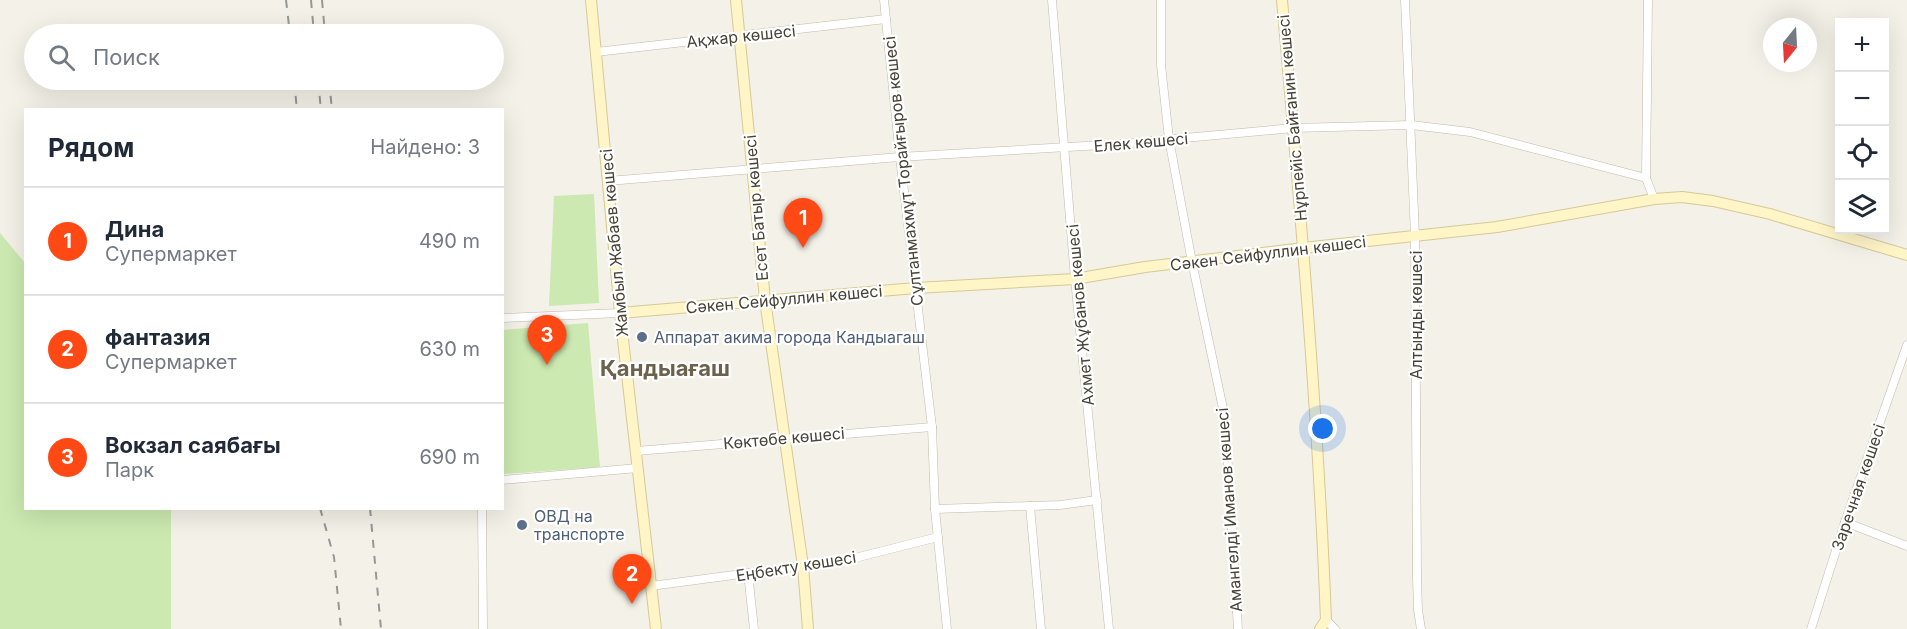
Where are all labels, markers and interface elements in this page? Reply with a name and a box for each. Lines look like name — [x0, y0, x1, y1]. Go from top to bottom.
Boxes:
street label: Нұрпейіс Байғанин көшесі — [1273, 14, 1311, 222]
north arrow — [1763, 18, 1817, 72]
map controls — [1835, 18, 1889, 234]
button: + — [1835, 18, 1889, 72]
street label: Ақжар көшесі — [685, 20, 797, 52]
search box — [24, 24, 504, 90]
street label: Сұлтанмахмұт Торайғыров көшесі — [879, 35, 927, 307]
icon: search — [45, 41, 78, 74]
text: Поиск — [93, 44, 160, 70]
button: − — [1835, 72, 1889, 126]
button: locate — [1835, 126, 1889, 180]
street label: Елек көшесі — [1093, 128, 1189, 156]
text: Рядом — [48, 132, 134, 163]
street label: Есет Батыр көшесі — [740, 134, 772, 282]
text: Найдено: 3 — [370, 135, 480, 159]
street label: Жамбыл Жабаев көшесі — [596, 148, 632, 338]
button: layers — [1835, 180, 1889, 234]
pin: 1 — [784, 198, 822, 248]
text: Дина — [105, 216, 164, 242]
street label: Ахмет Жұбанов көшесі — [1062, 223, 1098, 407]
text: 1 — [63, 229, 72, 253]
text: 490 m — [419, 229, 480, 253]
street label: Сәкен Сейфуллин көшесі — [1169, 231, 1367, 275]
text: Супермаркет — [105, 242, 237, 266]
street label: Алтынды көшесі — [1406, 251, 1426, 379]
street label: Сәкен Сейфуллин көшесі — [685, 280, 883, 318]
pin: 3 — [528, 316, 566, 365]
text: фантазия — [105, 324, 211, 350]
place label: Аппарат акима города Кандыагаш — [654, 327, 925, 347]
marker: Аппарат акима города Кандыагаш — [635, 330, 649, 344]
text: 2 — [61, 337, 74, 361]
text: 630 m — [419, 337, 480, 361]
text: Супермаркет — [105, 350, 237, 374]
district label: Қандыағаш — [600, 355, 730, 381]
street label: Амангелді Иманов көшесі — [1212, 407, 1246, 613]
your location — [1308, 414, 1337, 443]
street label: Заречная көшесі — [1827, 421, 1889, 553]
street label: Көктөбе көшесі — [722, 423, 846, 453]
text: Вокзал саябағы — [105, 432, 281, 458]
text: 3 — [61, 445, 74, 469]
text: 690 m — [419, 445, 480, 469]
text: Парк — [105, 458, 154, 482]
place label: ОВД на транспорте — [534, 506, 625, 544]
marker: ОВД на транспорте — [515, 518, 529, 532]
street label: Еңбекту көшесі — [734, 547, 858, 585]
pin: 2 — [612, 554, 652, 604]

